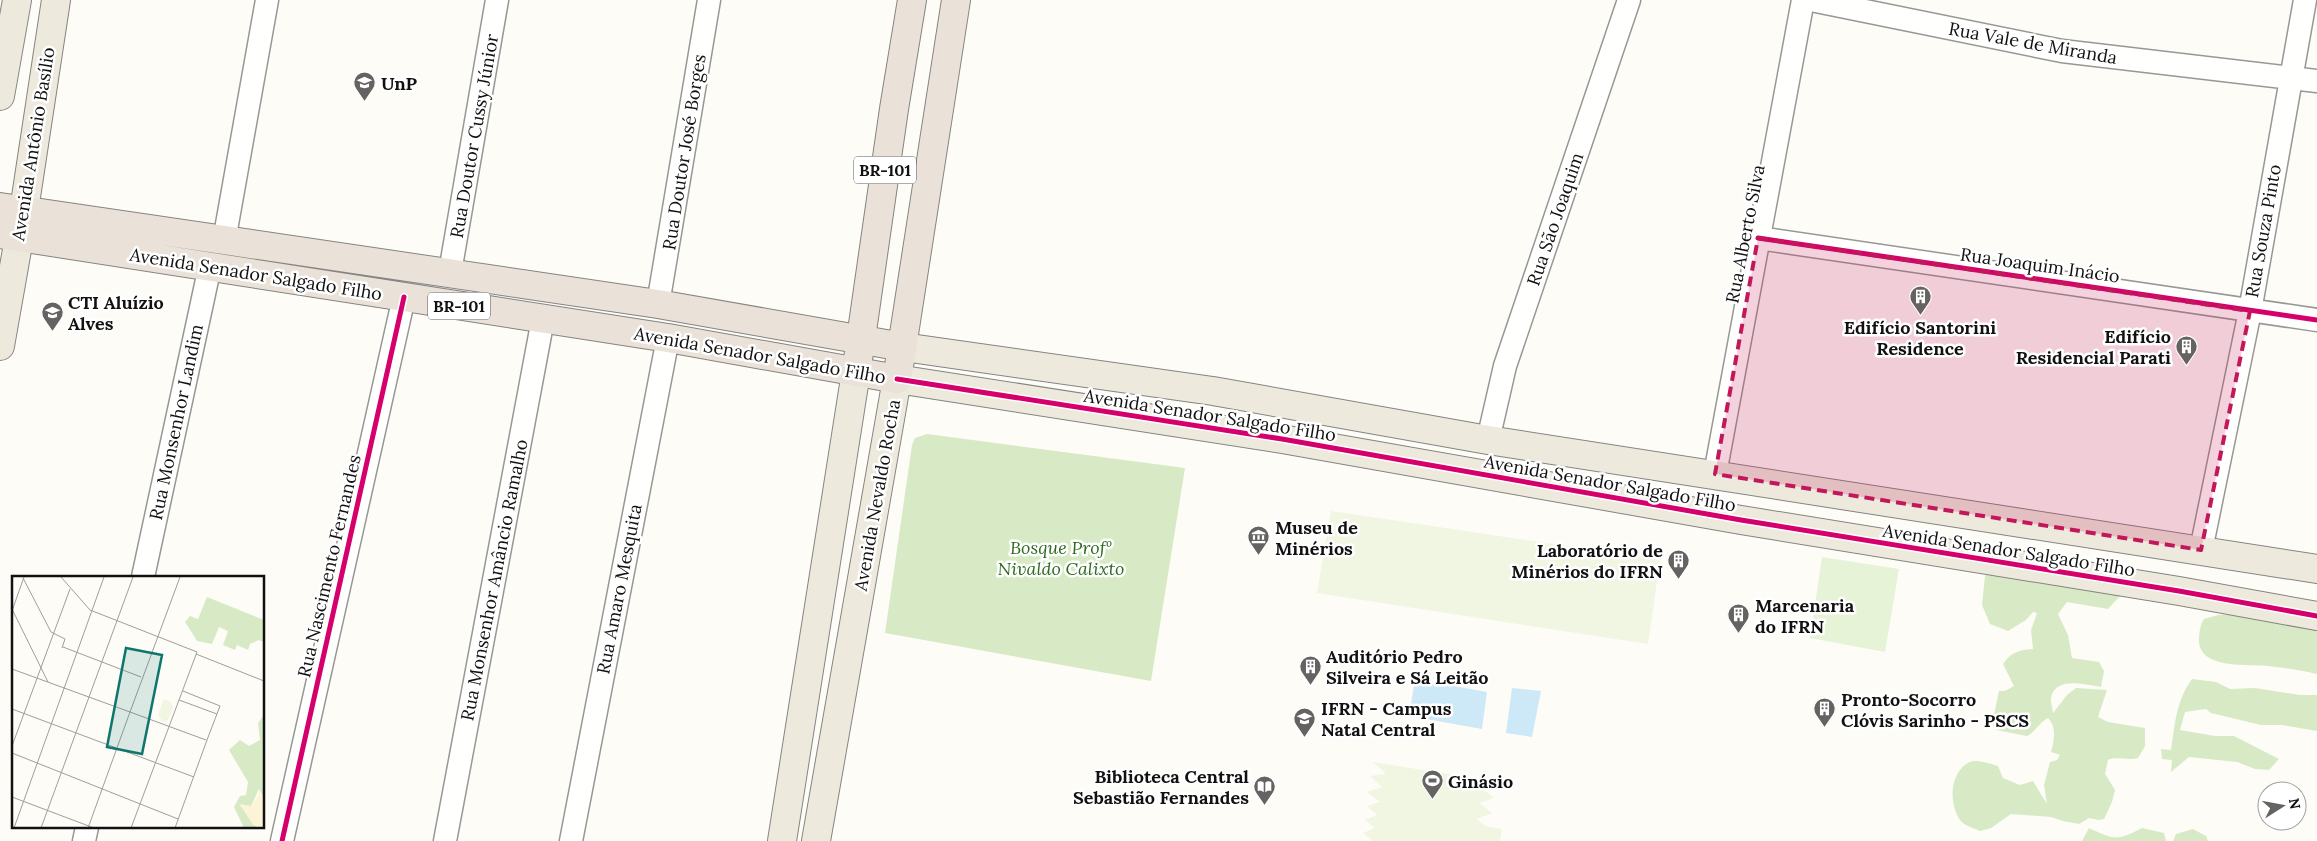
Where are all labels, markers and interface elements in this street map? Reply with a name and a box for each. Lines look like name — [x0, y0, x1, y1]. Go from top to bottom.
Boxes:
street label: Rua Vale de Miranda — [1947, 17, 2119, 69]
street label: Rua Doutor Cussy Júnior — [445, 32, 503, 240]
street label: Avenida Antônio Basílio — [6, 46, 60, 243]
street label: Rua Doutor José Borges — [657, 52, 711, 252]
school or university icon: UnP — [353, 71, 377, 102]
place label: UnP — [381, 72, 418, 95]
street label: Rua São Joaquim — [1521, 149, 1589, 289]
road number: BR-101 — [854, 156, 916, 184]
street label: Rua Alberto Silva — [1720, 163, 1770, 305]
street label: Rua Souza Pinto — [2240, 163, 2286, 299]
street label: Rua Joaquim Inácio — [1959, 242, 2121, 288]
street label: Avenida Senador Salgado Filho — [127, 243, 384, 305]
building icon: Edifício Santorini Residence — [1908, 285, 1932, 316]
place label: CTI Aluízio Alves — [68, 291, 164, 335]
road number: BR-101 — [428, 292, 490, 320]
school or university icon: CTI Aluízio Alves — [40, 300, 64, 331]
place label: Edifício Santorini Residence — [1844, 316, 1996, 360]
street label: Avenida Senador Salgado Filho — [631, 321, 888, 388]
street label: Rua Monsenhor Landim — [144, 322, 208, 522]
place label: Edifício Residencial Parati — [2016, 325, 2171, 369]
building icon: Edifício Residencial Parati — [2175, 334, 2199, 365]
street label: Avenida Senador Salgado Filho — [1081, 384, 1338, 446]
street label: Avenida Nevaldo Rocha — [849, 397, 905, 594]
street label: Rua Monsenhor Amâncio Ramalho — [455, 437, 533, 723]
street label: Avenida Senador Salgado Filho — [1481, 449, 1738, 516]
street label: Rua Nascimento Fernandes — [292, 452, 366, 680]
street label: Rua Amaro Mesquita — [591, 502, 647, 676]
place label: Museu de Minérios — [1275, 516, 1358, 560]
street label: Avenida Senador Salgado Filho — [1880, 519, 2137, 581]
museum icon: Museu de Minérios — [1247, 525, 1271, 556]
park label: Bosque Profº Nivaldo Calixto — [998, 536, 1124, 580]
place label: Laboratório de Minérios do IFRN — [1511, 539, 1663, 583]
building icon: Laboratório de Minérios do IFRN — [1667, 548, 1691, 579]
inset map — [12, 576, 265, 828]
place label: Marcenaria do IFRN — [1755, 594, 1855, 638]
building icon: Marcenaria do IFRN — [1727, 603, 1751, 634]
place label: Auditório Pedro Silveira e Sá Leitão — [1326, 645, 1489, 689]
building icon: Auditório Pedro Silveira e Sá Leitão — [1298, 654, 1322, 685]
place label: Pronto-Socorro Clóvis Sarinho - PSCS — [1841, 688, 2029, 732]
place label: IFRN - Campus Natal Central — [1321, 697, 1452, 741]
building icon: Pronto-Socorro Clóvis Sarinho - PSCS — [1813, 697, 1837, 728]
school or university icon: IFRN - Campus Natal Central — [1293, 706, 1317, 737]
place label: Biblioteca Central Sebastião Fernandes — [1073, 765, 1249, 809]
sports icon: Ginásio — [1420, 769, 1444, 800]
place label: Ginásio — [1448, 770, 1513, 793]
library icon: Biblioteca Central Sebastião Fernandes — [1253, 774, 1277, 805]
north arrow — [2257, 781, 2307, 831]
text: N — [2285, 796, 2305, 811]

